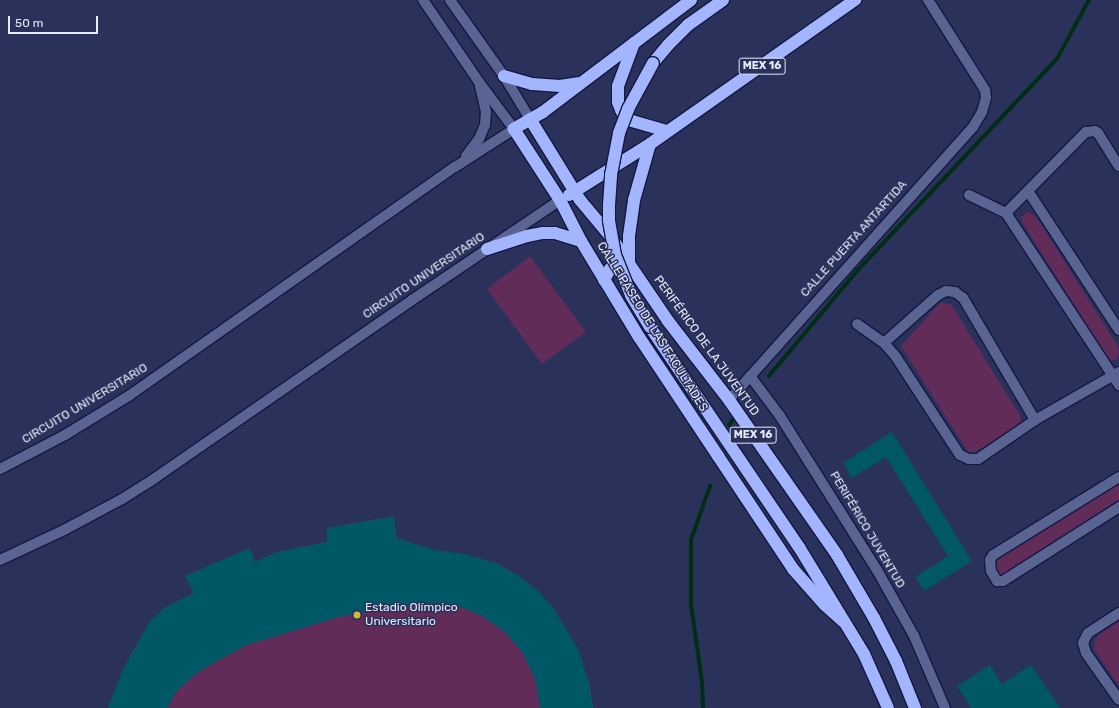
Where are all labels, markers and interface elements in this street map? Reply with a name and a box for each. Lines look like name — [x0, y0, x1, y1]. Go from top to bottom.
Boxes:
scale bar — [10, 8, 100, 34]
text: 50 m — [15, 16, 43, 30]
road number: MEX 16 — [738, 57, 786, 75]
street label: CALLE PUERTA ANTARTIDA — [798, 178, 910, 300]
street label: CIRCUITO UNIVERSITARIO — [360, 230, 488, 322]
street label: CALLE PASEO DE LAS FACULTADES — [594, 240, 710, 414]
street label: PERIFÉRICO DE LA JUVENTUD — [650, 273, 762, 419]
street label: CIRCUITO UNIVERSITARIO — [20, 361, 150, 447]
road number: MEX 16 — [729, 426, 777, 444]
street label: PERIFÉRICO JUVENTUD — [826, 469, 908, 591]
place label: Estadio Olímpico Universitario — [365, 601, 458, 629]
marker: Estadio Olímpico Universitario — [352, 610, 362, 620]

